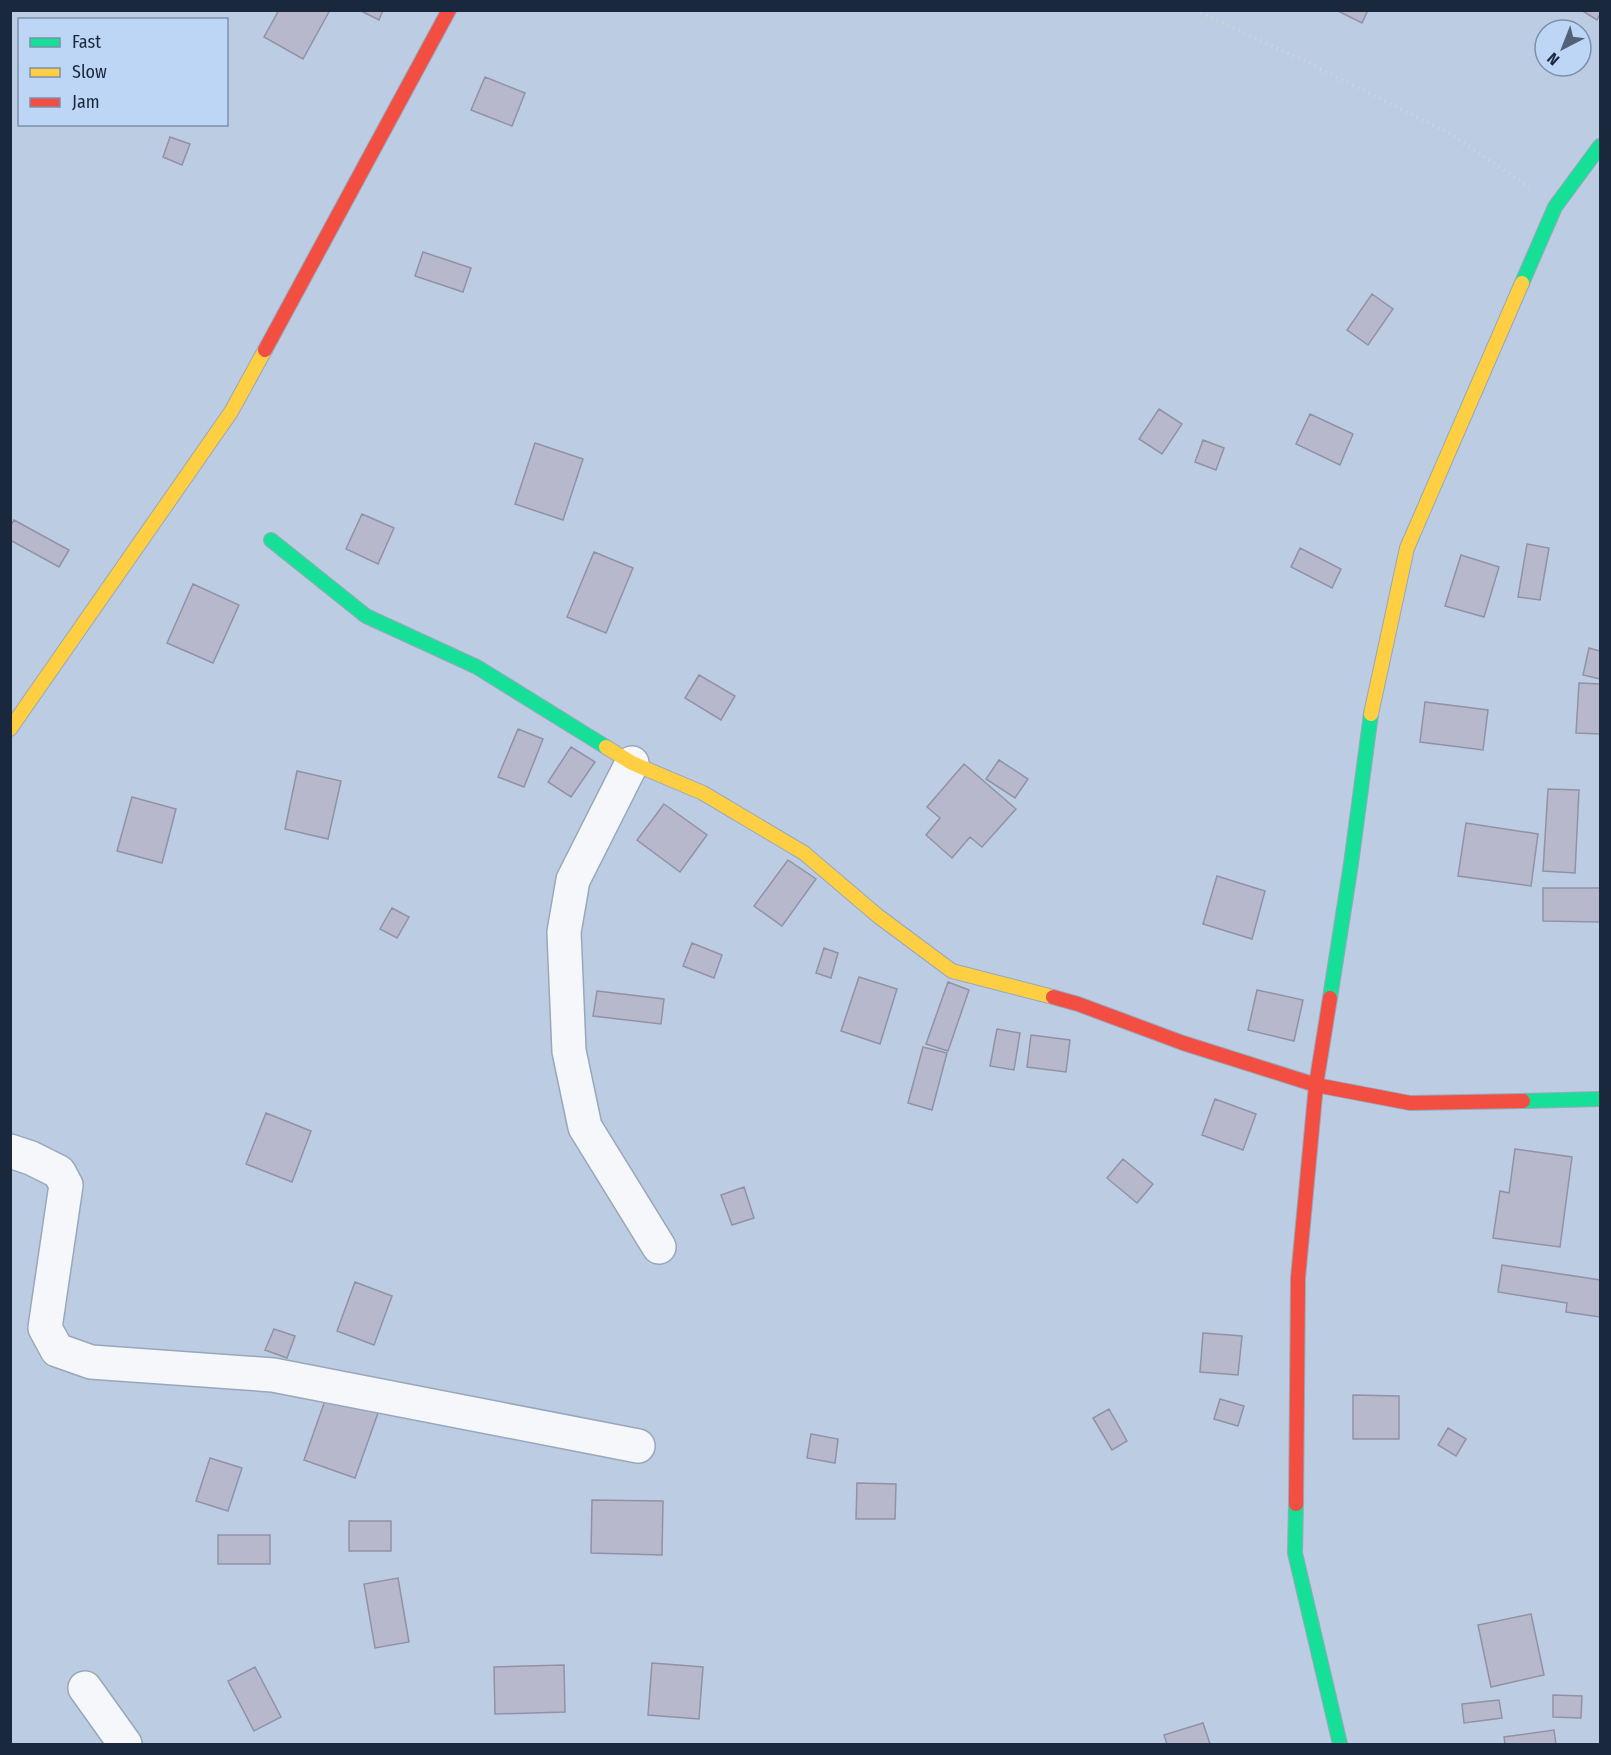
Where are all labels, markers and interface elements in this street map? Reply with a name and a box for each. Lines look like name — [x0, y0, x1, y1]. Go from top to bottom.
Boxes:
legend — [18, 18, 228, 126]
north arrow — [1533, 18, 1593, 78]
text: Fast — [72, 31, 101, 53]
text: N — [1543, 49, 1563, 69]
text: Slow — [72, 61, 107, 83]
text: Jam — [72, 91, 100, 113]

